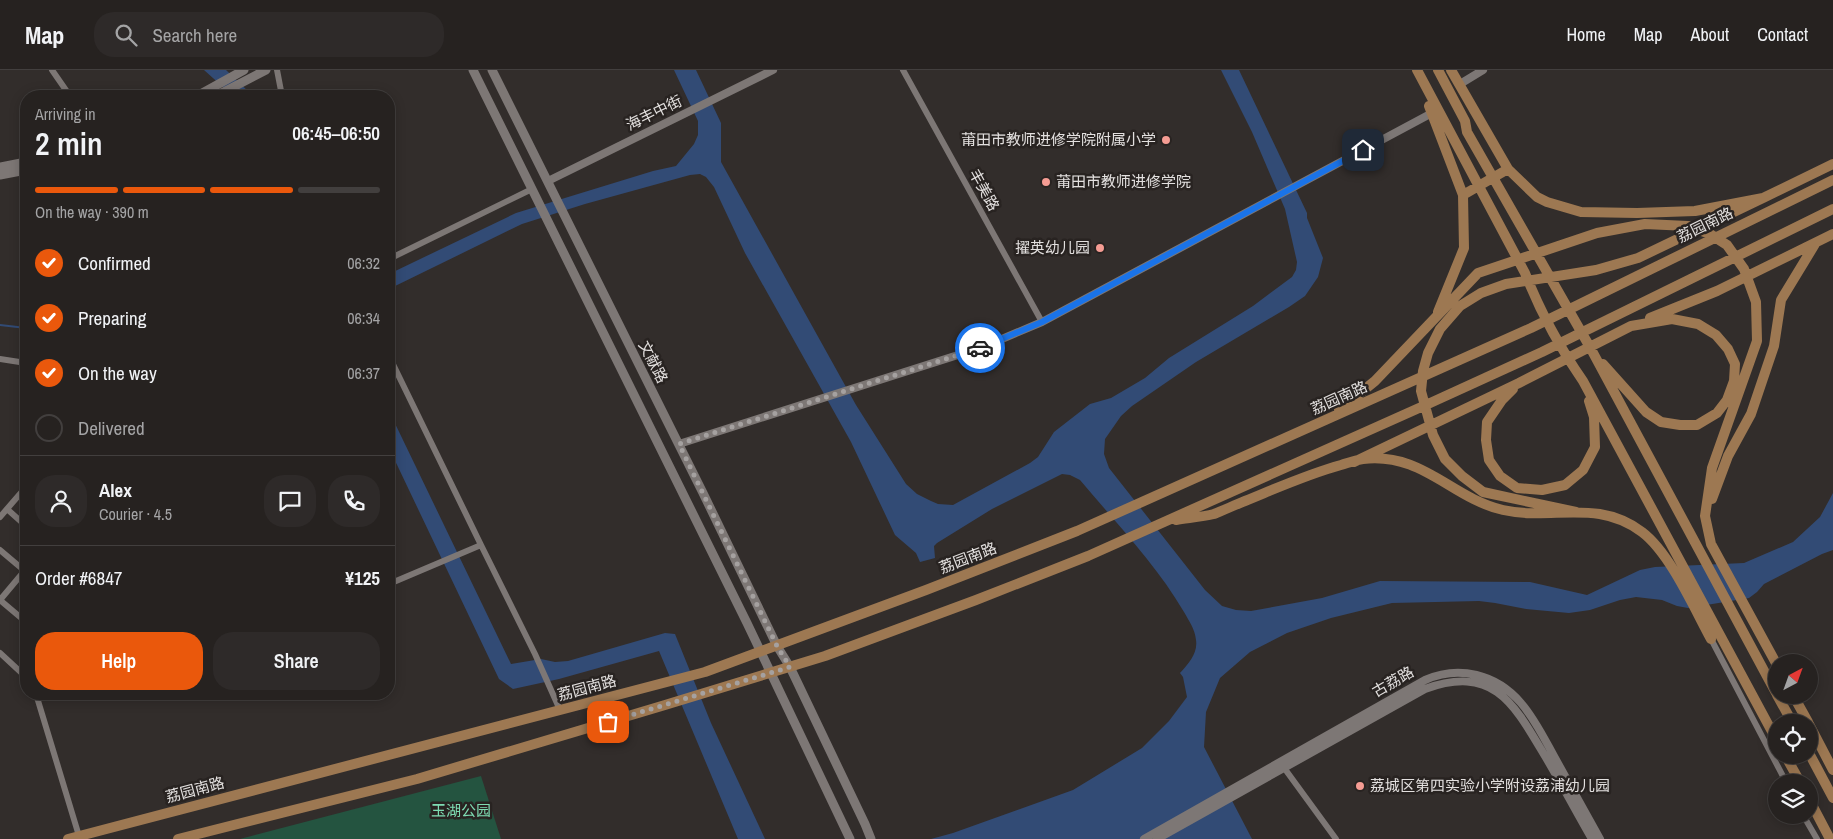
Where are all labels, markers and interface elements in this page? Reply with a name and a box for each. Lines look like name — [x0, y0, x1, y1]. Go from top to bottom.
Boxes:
search box — [94, 12, 444, 57]
text: Map — [25, 19, 64, 51]
icon: search — [112, 21, 140, 49]
text: Search here — [152, 22, 237, 48]
text: Home — [1566, 22, 1606, 47]
text: Map — [1634, 22, 1663, 47]
text: About — [1691, 22, 1729, 47]
text: Contact — [1757, 22, 1808, 47]
street label: 海丰中街 — [622, 90, 685, 135]
text: Arriving in — [35, 103, 96, 125]
text: 06:45–06:50 — [292, 120, 380, 146]
text: 2 min — [35, 122, 103, 165]
place label: 莆田市教师进修学院附属小学 — [961, 129, 1156, 150]
pin — [1342, 129, 1384, 171]
marker: 莆田市教师进修学院附属小学 — [1160, 134, 1172, 146]
icon: home — [1349, 136, 1377, 164]
street label: 丰美路 — [964, 165, 1005, 215]
place label: 莆田市教师进修学院 — [1056, 171, 1191, 192]
marker: 莆田市教师进修学院 — [1040, 176, 1052, 188]
text: On the way · 390 m — [35, 201, 149, 223]
street label: 荔园南路 — [1673, 202, 1736, 247]
place label: 擢英幼儿园 — [1015, 237, 1090, 258]
marker: 擢英幼儿园 — [1094, 242, 1106, 254]
icon: check — [35, 249, 63, 277]
text: Confirmed — [78, 250, 151, 276]
text: 06:32 — [347, 252, 380, 274]
icon: check — [35, 304, 63, 332]
text: Preparing — [78, 305, 146, 331]
text: 06:34 — [347, 307, 380, 329]
courier — [955, 323, 1005, 373]
icon: car — [966, 334, 994, 362]
street label: 文献路 — [634, 337, 673, 387]
icon: check — [35, 359, 63, 387]
text: On the way — [78, 360, 157, 386]
text: 06:37 — [347, 362, 380, 384]
street label: 荔园南路 — [1307, 376, 1370, 419]
text: Delivered — [78, 415, 145, 441]
button: person — [35, 475, 87, 527]
button: chat — [264, 475, 316, 527]
button: phone — [328, 475, 380, 527]
text: Alex — [99, 477, 132, 503]
text: Courier · 4.5 — [99, 503, 172, 525]
street label: 荔园南路 — [936, 537, 1000, 578]
text: Order #6847 — [35, 565, 122, 591]
text: ¥125 — [345, 565, 380, 591]
button: Help — [35, 632, 203, 690]
button: Share — [213, 632, 380, 690]
north arrow — [1768, 654, 1818, 704]
map controls — [1768, 654, 1818, 824]
street label: 古荔路 — [1368, 661, 1417, 702]
street label: 荔园南路 — [555, 670, 619, 705]
pin — [587, 701, 629, 743]
icon: bag — [594, 708, 622, 736]
button: locate — [1768, 714, 1818, 764]
street label: 荔园南路 — [163, 772, 227, 807]
button: layers — [1768, 774, 1818, 824]
place label: 荔城区第四实验小学附设荔浦幼儿园 — [1370, 775, 1610, 796]
marker: 荔城区第四实验小学附设荔浦幼儿园 — [1354, 780, 1366, 792]
park label: 玉湖公园 — [431, 800, 491, 821]

